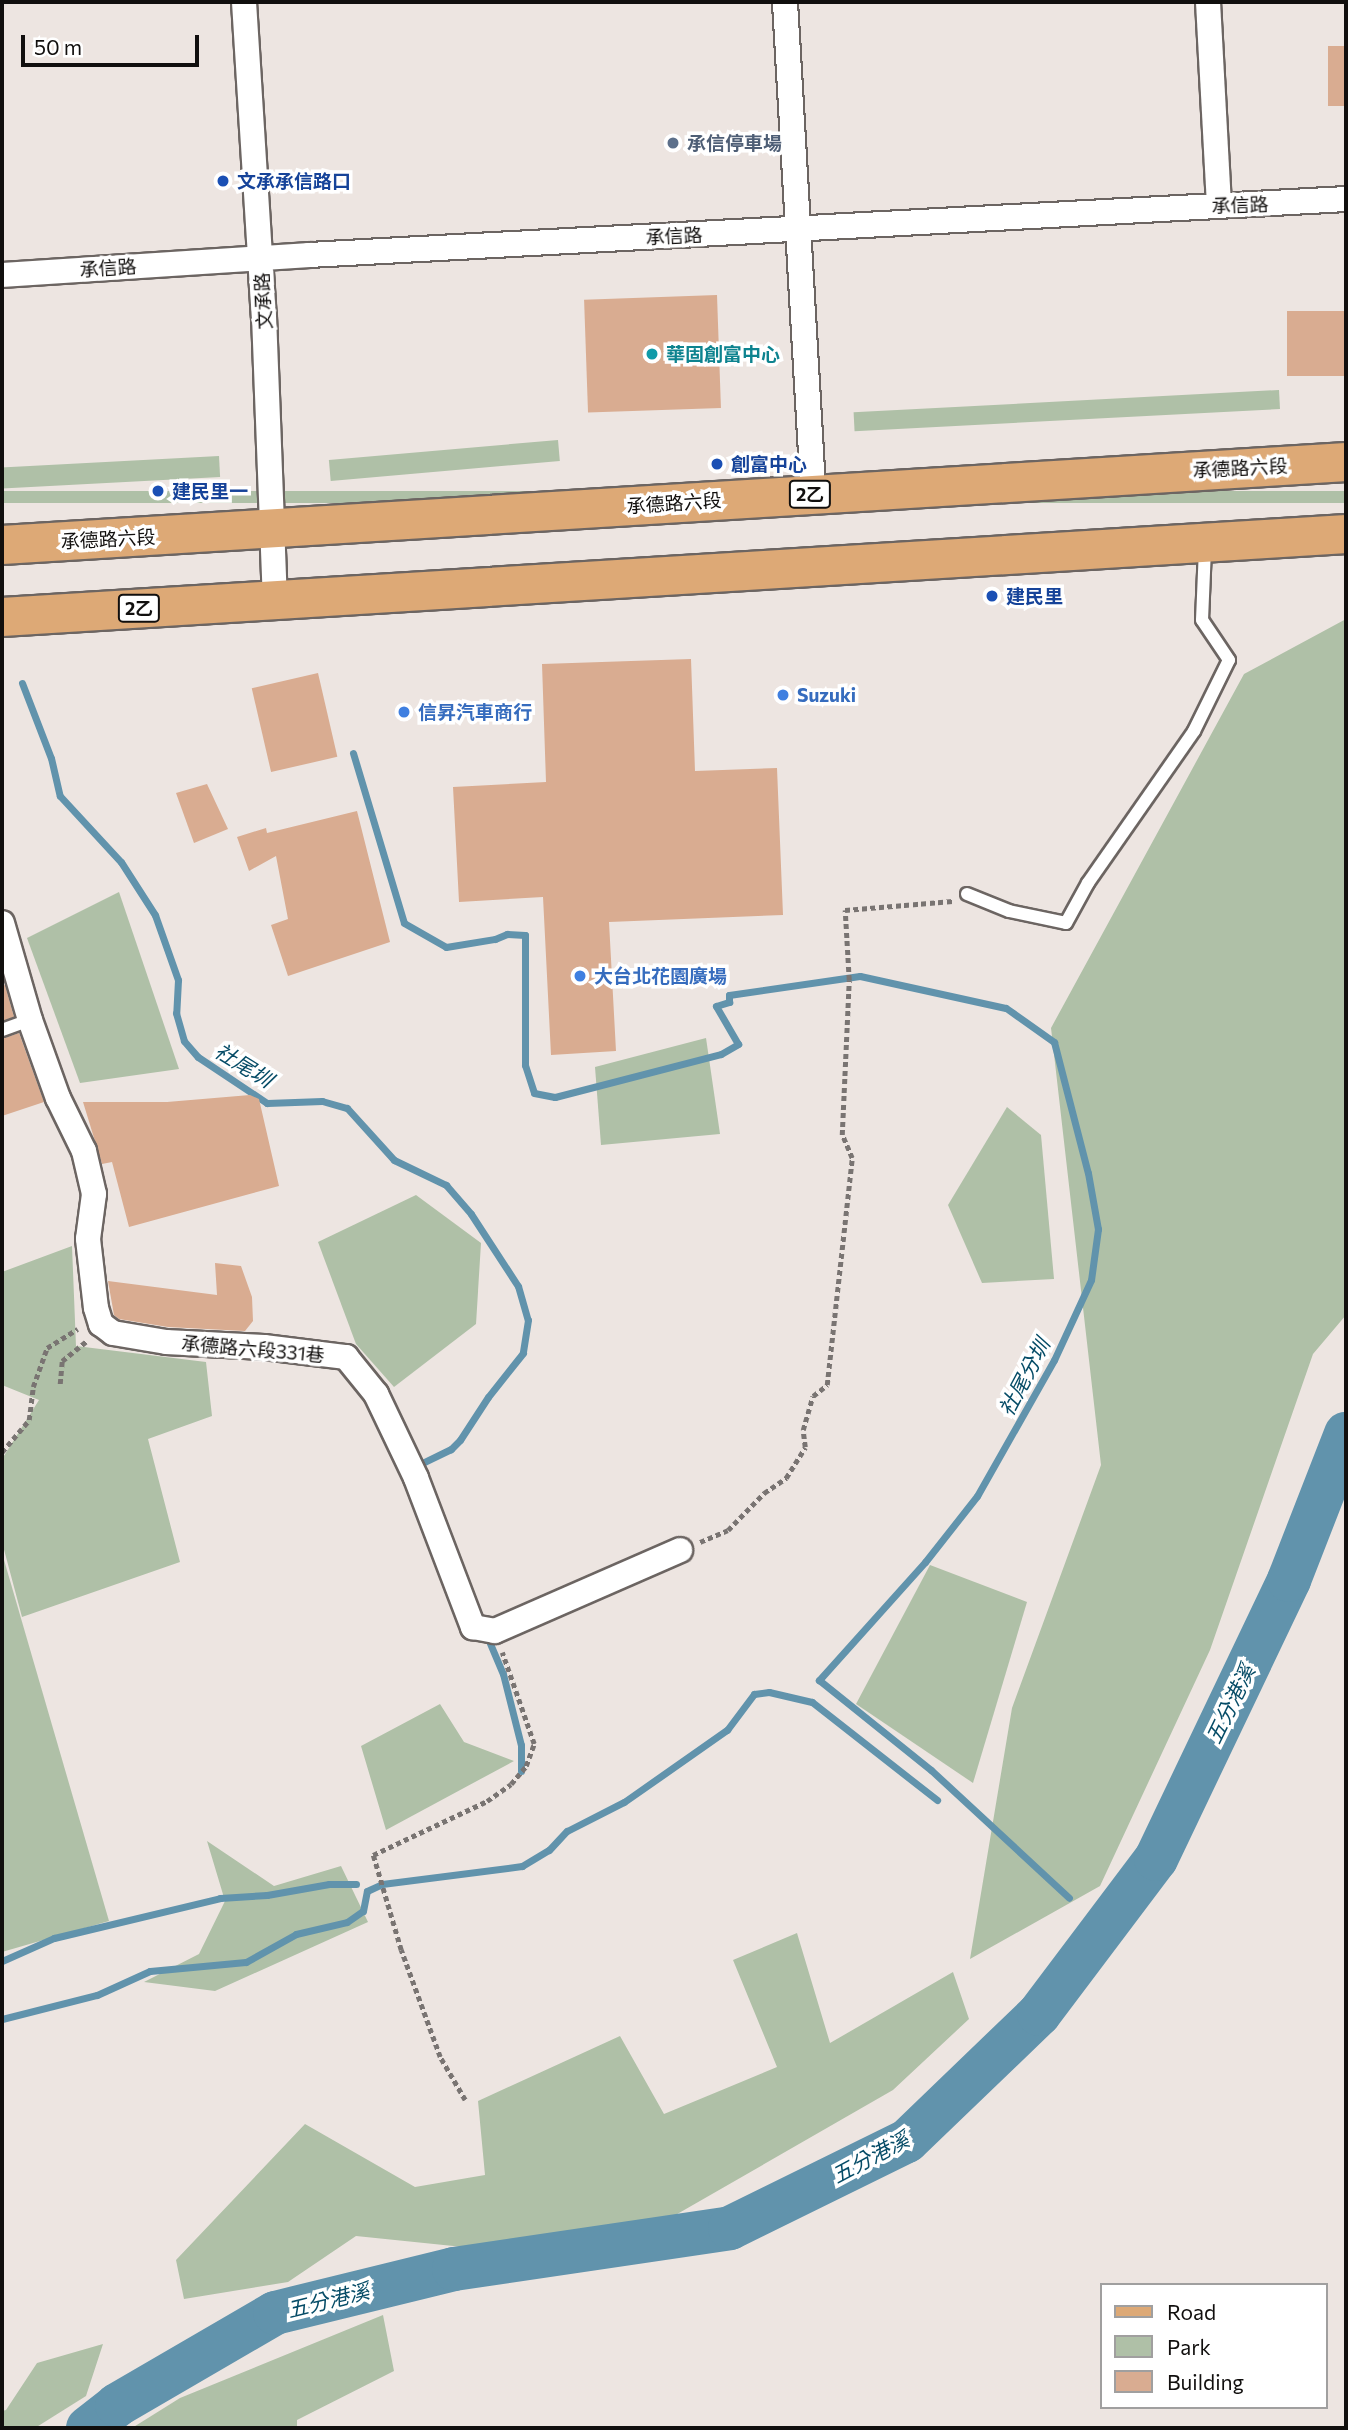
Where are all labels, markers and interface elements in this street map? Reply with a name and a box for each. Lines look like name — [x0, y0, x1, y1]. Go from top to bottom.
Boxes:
scale bar — [24, 21, 203, 65]
text: 50 m — [34, 34, 82, 59]
place label: 承信停車場 — [687, 132, 782, 154]
marker: 承信停車場 — [665, 135, 681, 151]
place label: 文承承信路口 — [237, 170, 351, 192]
marker: 文承承信路口 — [215, 173, 231, 189]
street label: 承信路 — [1211, 193, 1269, 217]
street label: 承信路 — [645, 223, 703, 249]
street label: 承信路 — [79, 255, 137, 281]
street label: 文承路 — [250, 272, 276, 330]
place label: 華固創富中心 — [666, 343, 780, 365]
marker: 華固創富中心 — [644, 346, 660, 362]
place label: 創富中心 — [731, 453, 807, 475]
street label: 承德路六段 — [1192, 454, 1288, 482]
marker: 創富中心 — [709, 456, 725, 472]
place label: 建民里一 — [172, 480, 248, 502]
road number: 2乙 — [787, 480, 833, 508]
marker: 建民里一 — [150, 483, 166, 499]
street label: 承德路六段 — [626, 488, 722, 518]
street label: 承德路六段 — [60, 525, 156, 553]
place label: 建民里 — [1006, 585, 1063, 607]
marker: 建民里 — [984, 588, 1000, 604]
road number: 2乙 — [116, 594, 162, 622]
place label: Suzuki — [797, 684, 856, 706]
marker: Suzuki — [775, 687, 791, 703]
place label: 信昇汽車商行 — [418, 701, 532, 723]
marker: 信昇汽車商行 — [396, 704, 412, 720]
place label: 大台北花園廣場 — [594, 965, 727, 987]
marker: 大台北花園廣場 — [572, 968, 588, 984]
water label: 社尾圳 — [211, 1038, 277, 1092]
street label: 承德路六段331巷 — [180, 1331, 326, 1367]
water label: 社尾分圳 — [993, 1334, 1055, 1420]
water label: 五分港溪 — [1200, 1661, 1260, 1747]
water label: 五分港溪 — [827, 2126, 913, 2188]
water label: 五分港溪 — [284, 2278, 372, 2322]
legend — [1100, 2283, 1327, 2409]
text: Road — [1167, 2299, 1216, 2324]
text: Park — [1167, 2334, 1211, 2359]
text: Building — [1167, 2369, 1244, 2394]

